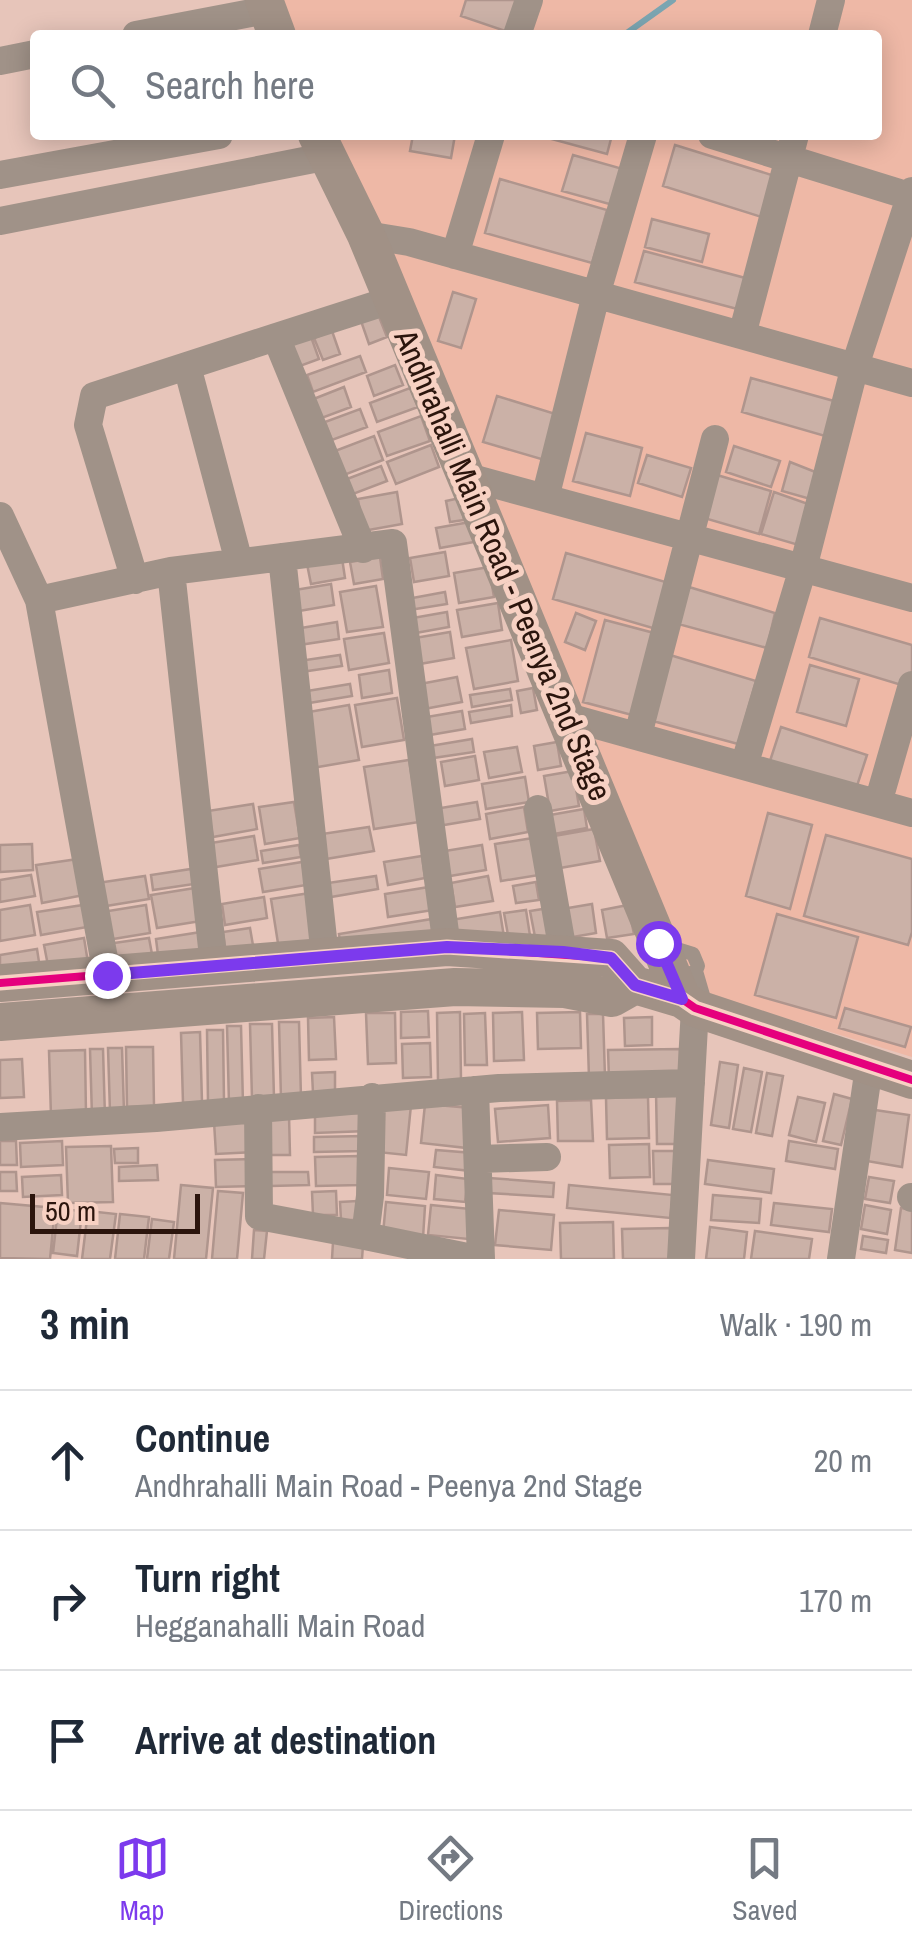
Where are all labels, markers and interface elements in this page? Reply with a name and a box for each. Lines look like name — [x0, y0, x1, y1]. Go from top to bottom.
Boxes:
search box — [30, 30, 882, 140]
icon: search — [65, 58, 120, 113]
text: Search here — [145, 60, 315, 111]
street label: Andhrahalli Main Road - Peenya 2nd Stage — [384, 322, 622, 807]
route start — [636, 921, 682, 967]
route end — [85, 953, 131, 999]
scale bar — [30, 1189, 200, 1234]
text: 50 m — [45, 1192, 96, 1230]
text: 3 min — [40, 1296, 130, 1352]
text: Walk · 190 m — [720, 1303, 872, 1346]
text: Continue — [135, 1413, 270, 1464]
icon: ahead — [40, 1433, 95, 1488]
text: 20 m — [814, 1439, 872, 1482]
text: Andhrahalli Main Road - Peenya 2nd Stage — [135, 1464, 643, 1507]
text: Turn right — [135, 1553, 280, 1604]
icon: right — [40, 1573, 95, 1628]
text: 170 m — [799, 1579, 872, 1622]
text: Hegganahalli Main Road — [135, 1604, 425, 1647]
icon: arrive — [40, 1713, 95, 1768]
text: Arrive at destination — [135, 1715, 436, 1766]
tab: Map — [115, 1831, 170, 1929]
tab: Directions — [399, 1831, 503, 1929]
tab: Saved — [732, 1831, 797, 1929]

